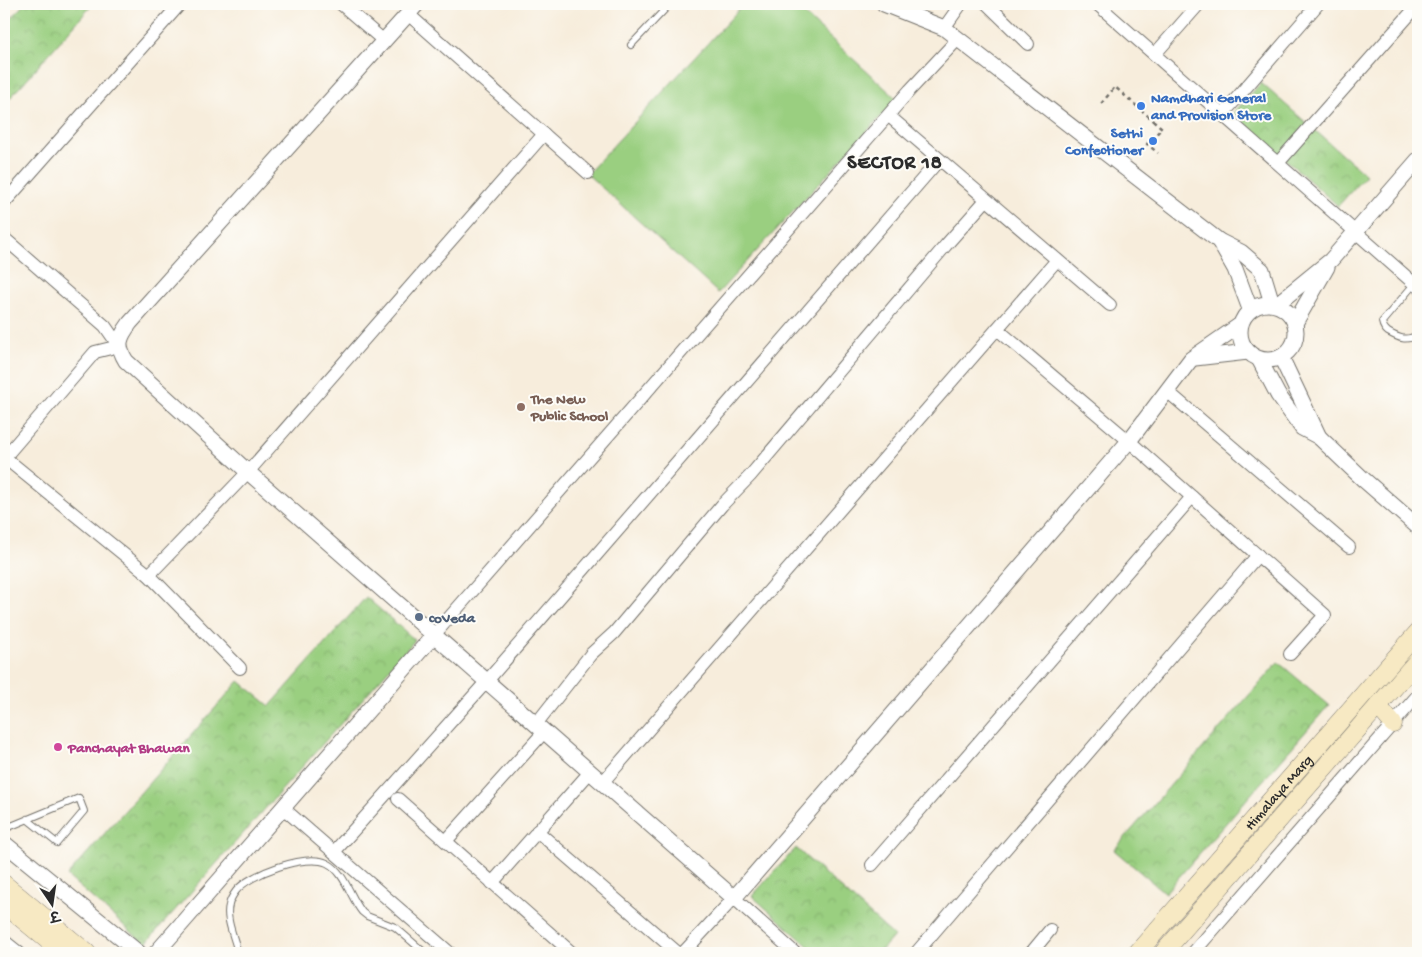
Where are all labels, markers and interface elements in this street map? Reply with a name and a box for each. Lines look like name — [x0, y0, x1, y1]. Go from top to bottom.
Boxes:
place label: Namdhari General and Provision Store — [1150, 90, 1272, 125]
marker: Namdhari General and Provision Store — [1135, 100, 1147, 112]
place label: Sethi Confectioner — [1064, 125, 1145, 160]
marker: Sethi Confectioner — [1147, 135, 1159, 147]
district label: SECTOR 18 — [847, 153, 943, 176]
place label: The New Public School — [530, 391, 609, 426]
marker: The New Public School — [515, 401, 527, 413]
place label: coVeda — [429, 610, 476, 628]
marker: coVeda — [413, 611, 425, 623]
place label: Panchayat Bhawan — [67, 740, 191, 758]
marker: Panchayat Bhawan — [52, 741, 64, 753]
street label: Himalaya Marg — [1242, 752, 1317, 835]
north arrow — [28, 880, 78, 930]
text: उ — [46, 904, 63, 924]

